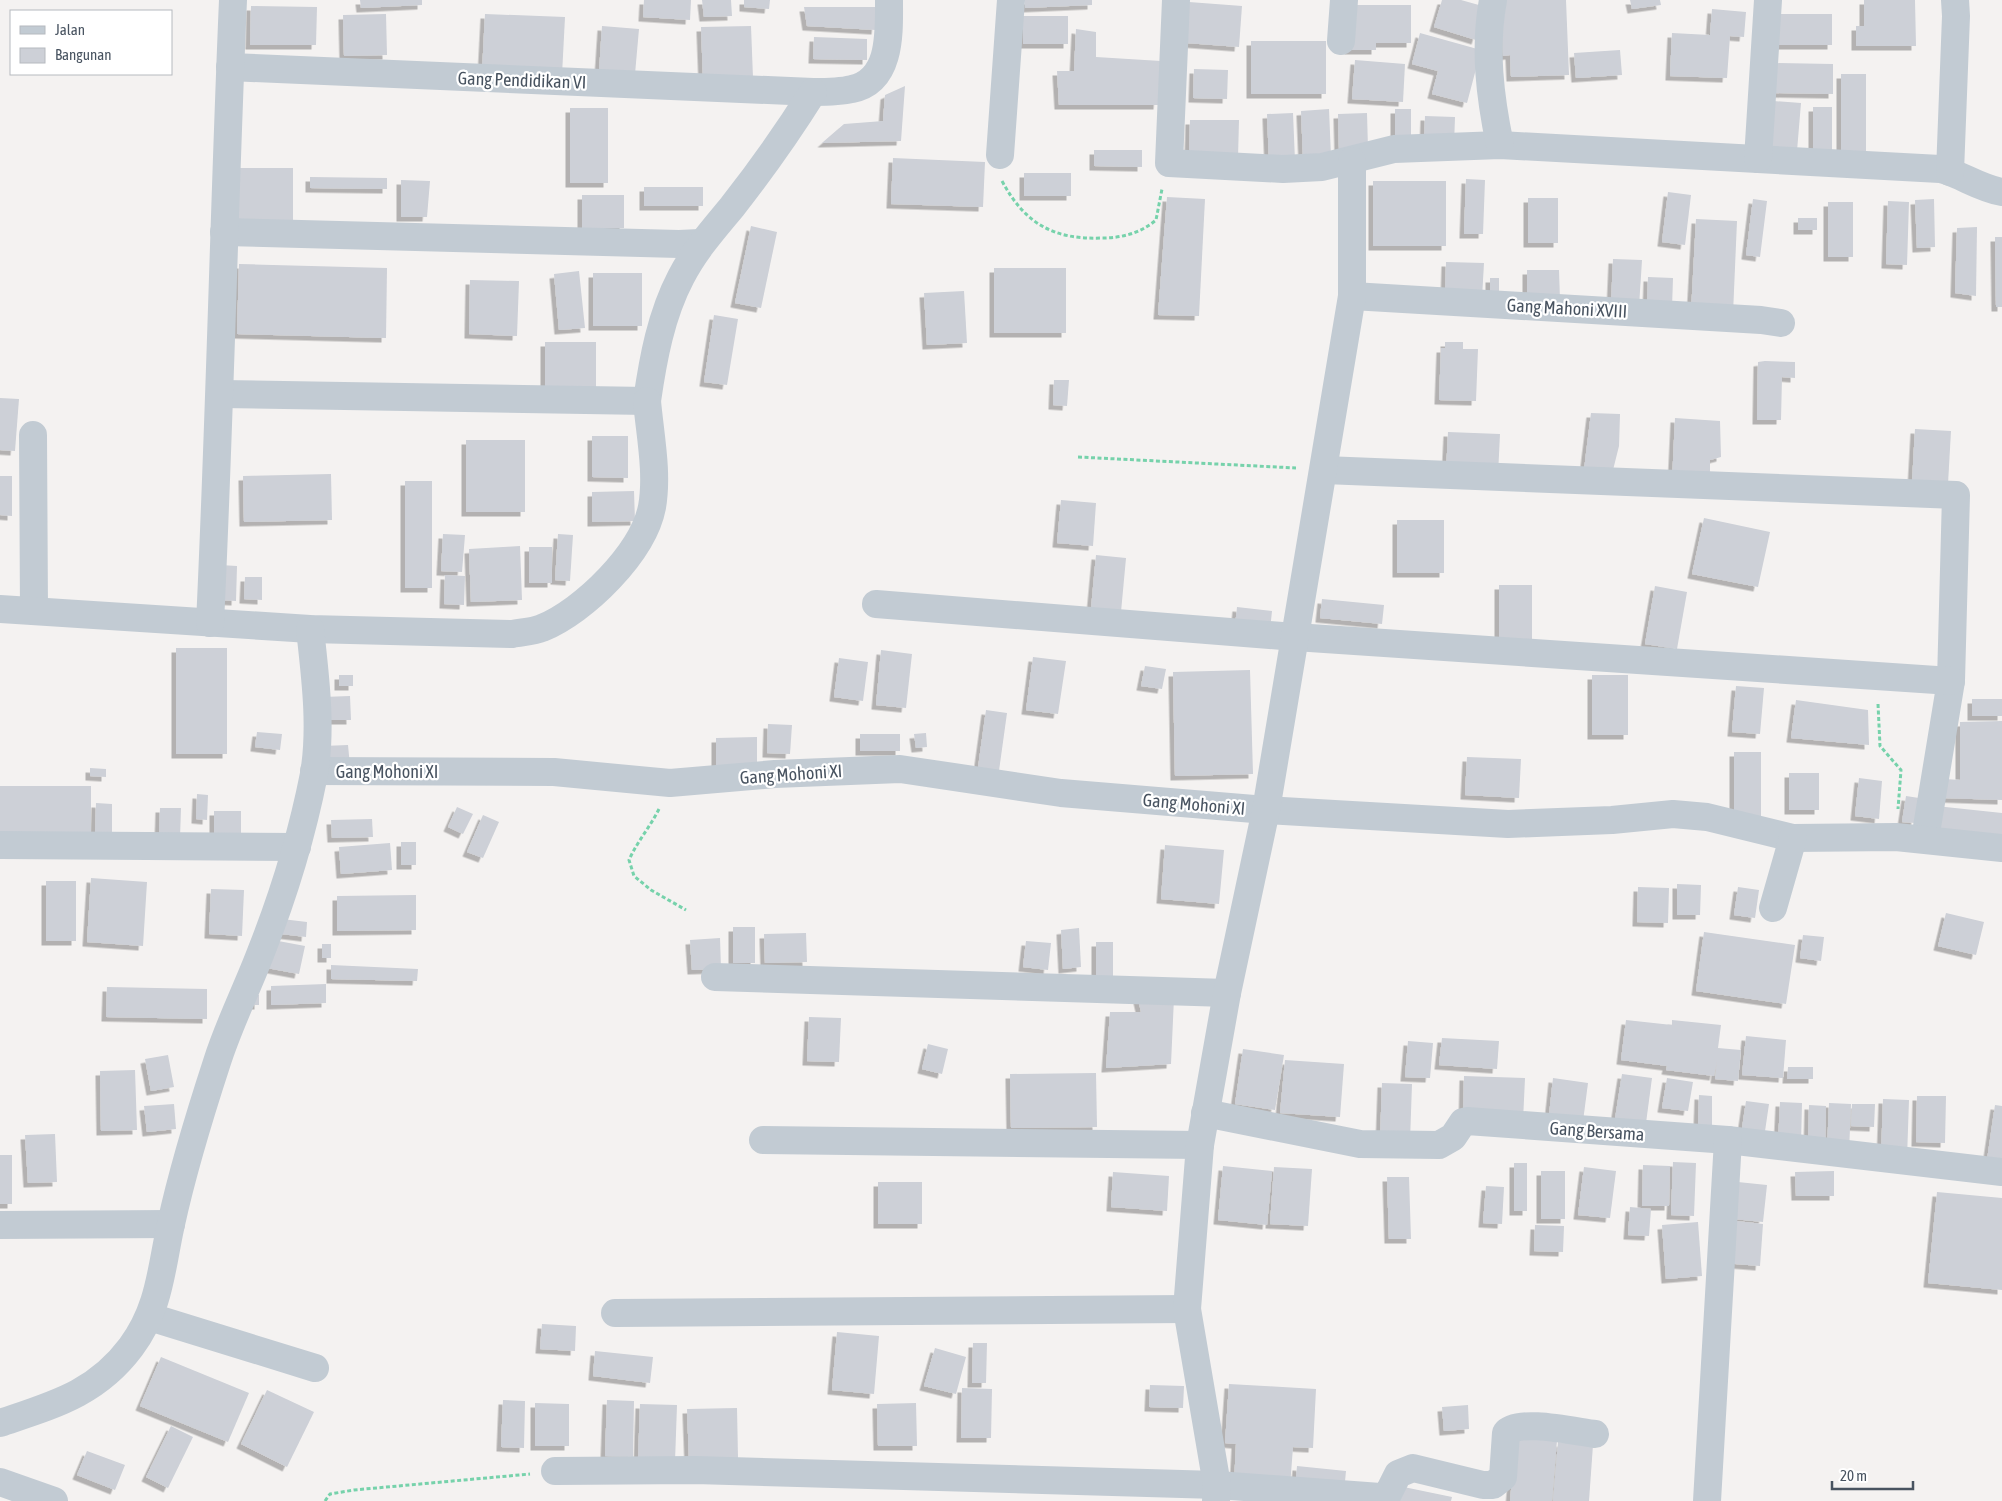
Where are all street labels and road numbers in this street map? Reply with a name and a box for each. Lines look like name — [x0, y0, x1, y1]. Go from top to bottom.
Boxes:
street label: Gang Pendidikan VI — [457, 67, 587, 93]
street label: Gang Mahoni XVIII — [1506, 294, 1628, 322]
street label: Gang Mohoni XI — [739, 760, 843, 788]
street label: Gang Mohoni XI — [336, 761, 438, 782]
street label: Gang Mohoni XI — [1142, 789, 1246, 819]
street label: Gang Bersama — [1549, 1117, 1645, 1145]

